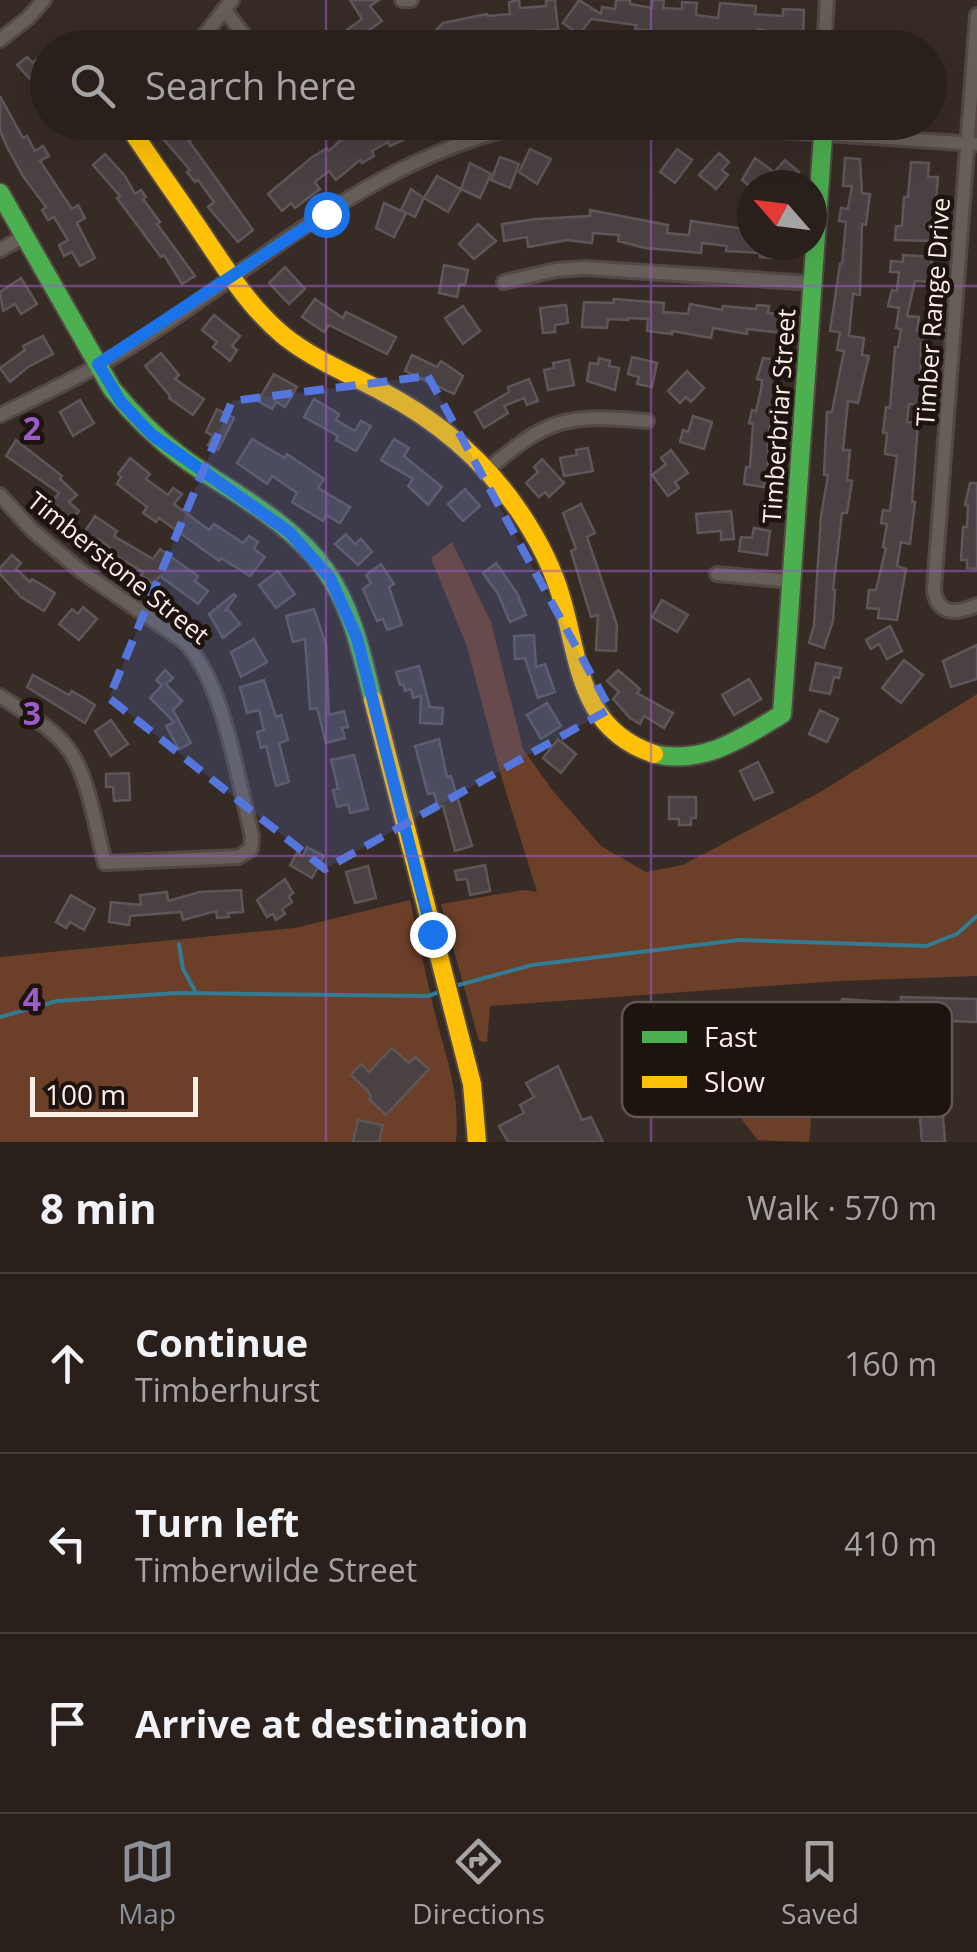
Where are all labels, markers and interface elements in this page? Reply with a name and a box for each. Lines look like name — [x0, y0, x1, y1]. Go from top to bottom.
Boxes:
search box — [30, 30, 947, 140]
icon: search — [65, 58, 120, 113]
text: Search here — [145, 59, 357, 111]
north arrow — [737, 170, 827, 260]
route start — [304, 192, 350, 238]
street label: Timber Range Drive — [907, 196, 957, 428]
street label: Timberbriar Street — [754, 307, 802, 524]
text: 2 — [23, 406, 41, 449]
street label: Timberstone Street — [21, 483, 217, 651]
text: 3 — [23, 691, 41, 734]
route end — [410, 912, 456, 958]
text: 4 — [23, 977, 41, 1020]
legend — [622, 1002, 952, 1117]
text: Fast — [704, 1017, 757, 1055]
text: Slow — [704, 1062, 765, 1100]
scale bar — [30, 1072, 198, 1116]
text: 100 m — [45, 1075, 126, 1113]
text: 8 min — [40, 1179, 157, 1236]
text: Walk · 570 m — [747, 1186, 937, 1229]
text: Continue — [135, 1316, 308, 1368]
icon: ahead — [40, 1336, 95, 1391]
text: 160 m — [844, 1342, 937, 1385]
text: Timberhurst — [135, 1368, 320, 1411]
text: Turn left — [135, 1496, 299, 1548]
icon: left — [40, 1516, 95, 1571]
text: 410 m — [844, 1522, 937, 1565]
text: Timberwilde Street — [135, 1548, 417, 1591]
icon: arrive — [40, 1696, 95, 1751]
text: Arrive at destination — [135, 1697, 529, 1749]
tab: Map — [118, 1834, 176, 1932]
tab: Directions — [412, 1834, 545, 1932]
tab: Saved — [781, 1834, 859, 1932]

